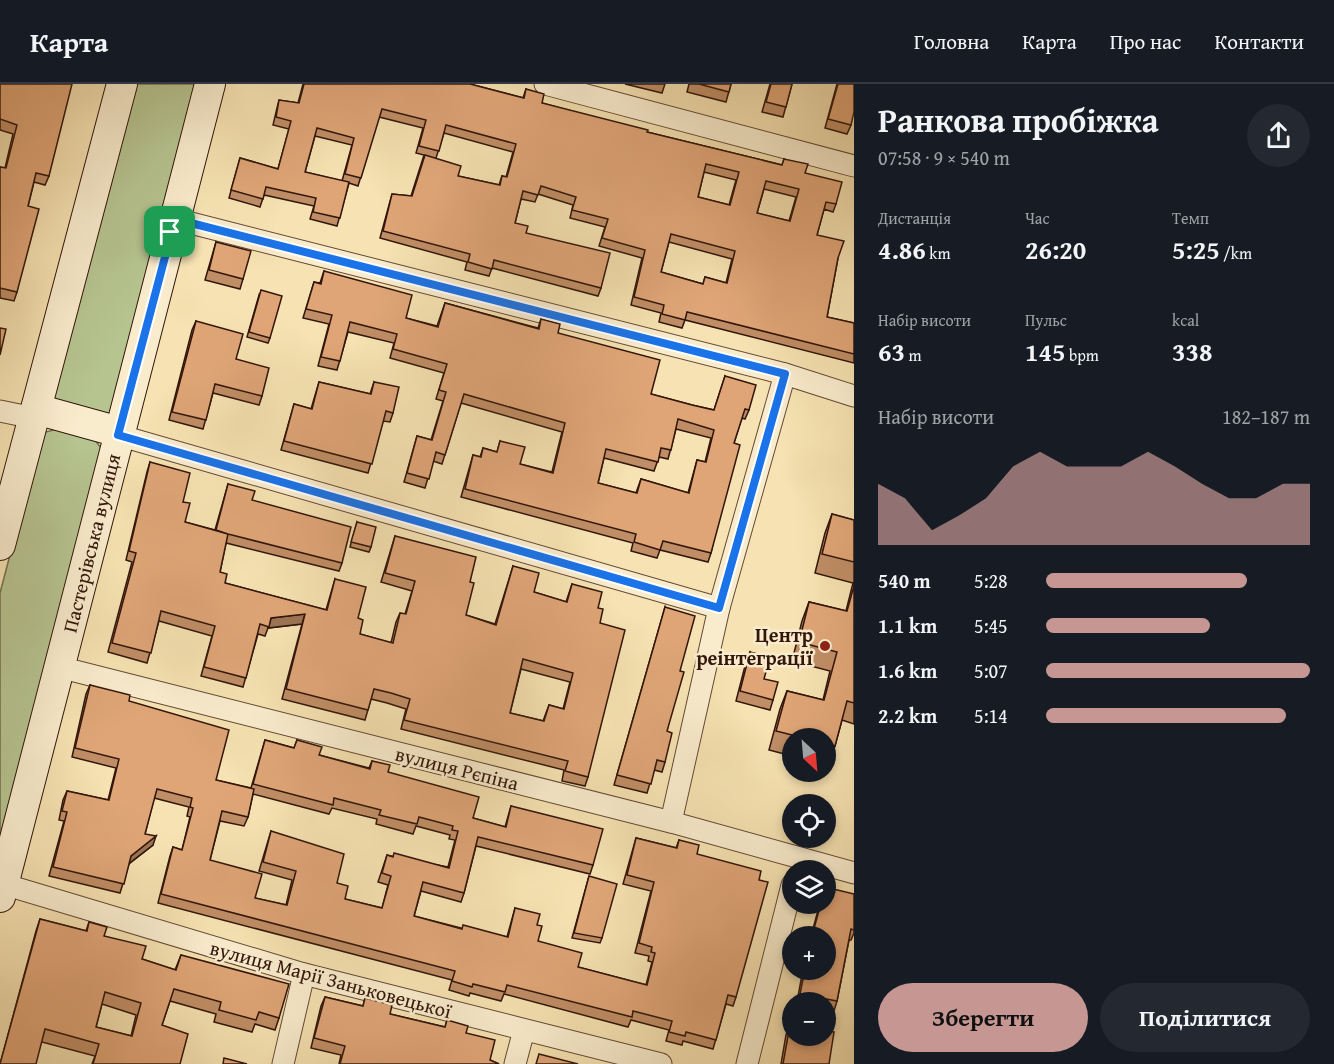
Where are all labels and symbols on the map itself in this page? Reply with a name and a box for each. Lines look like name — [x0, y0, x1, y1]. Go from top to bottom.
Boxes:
pin — [144, 206, 195, 257]
street label: Пастерівська вулиця — [55, 450, 127, 636]
place label: Центр реінтеграції — [696, 620, 814, 672]
marker: Центр реінтеграції — [818, 639, 832, 653]
north arrow — [782, 728, 836, 782]
street label: вулиця Рєпіна — [392, 739, 522, 797]
street label: вулиця Марії Заньковецької — [207, 933, 455, 1025]

